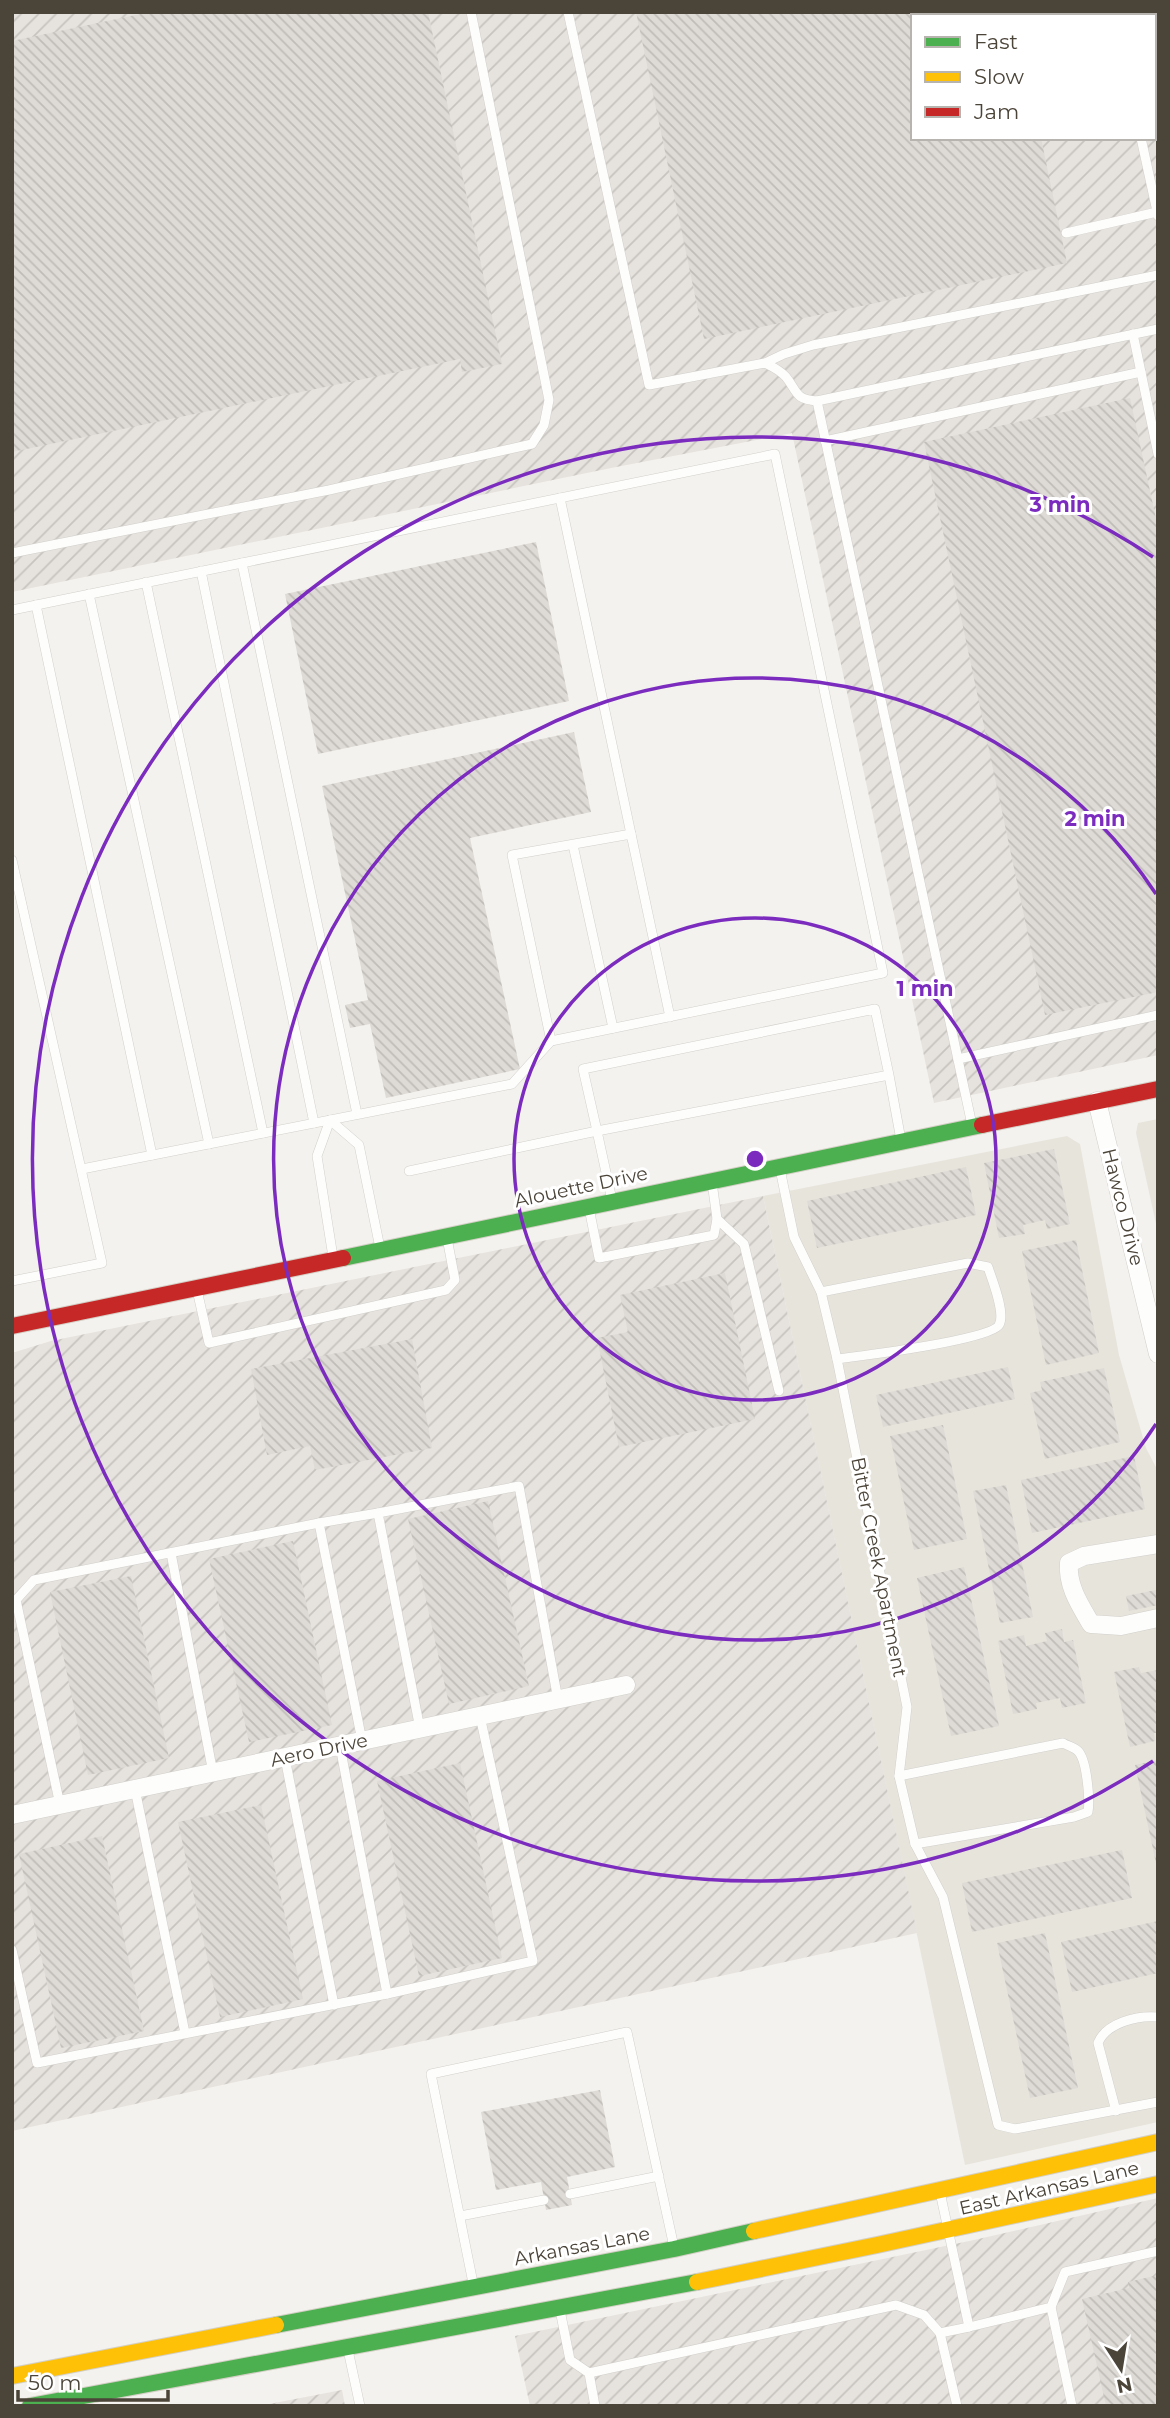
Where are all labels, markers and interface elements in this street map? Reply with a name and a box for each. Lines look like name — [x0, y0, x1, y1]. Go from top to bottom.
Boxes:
legend — [911, 14, 1156, 140]
text: Fast — [974, 29, 1018, 54]
text: Slow — [974, 64, 1024, 89]
text: Jam — [973, 99, 1019, 124]
text: 3 min — [1028, 492, 1091, 517]
text: 2 min — [1064, 806, 1126, 831]
text: 1 min — [896, 976, 954, 1001]
street label: Hawco Drive — [1097, 1146, 1149, 1268]
centre of rings — [743, 1147, 767, 1171]
street label: Alouette Drive — [512, 1162, 650, 1212]
street label: Bitter Creek Apartment — [846, 1455, 912, 1679]
street label: Aero Drive — [268, 1728, 370, 1772]
street label: East Arkansas Lane — [957, 2156, 1141, 2220]
street label: Arkansas Lane — [512, 2222, 652, 2270]
north arrow — [1086, 2334, 1156, 2404]
scale bar — [18, 2358, 168, 2402]
text: 50 m — [28, 2370, 82, 2395]
text: N — [1115, 2372, 1134, 2398]

